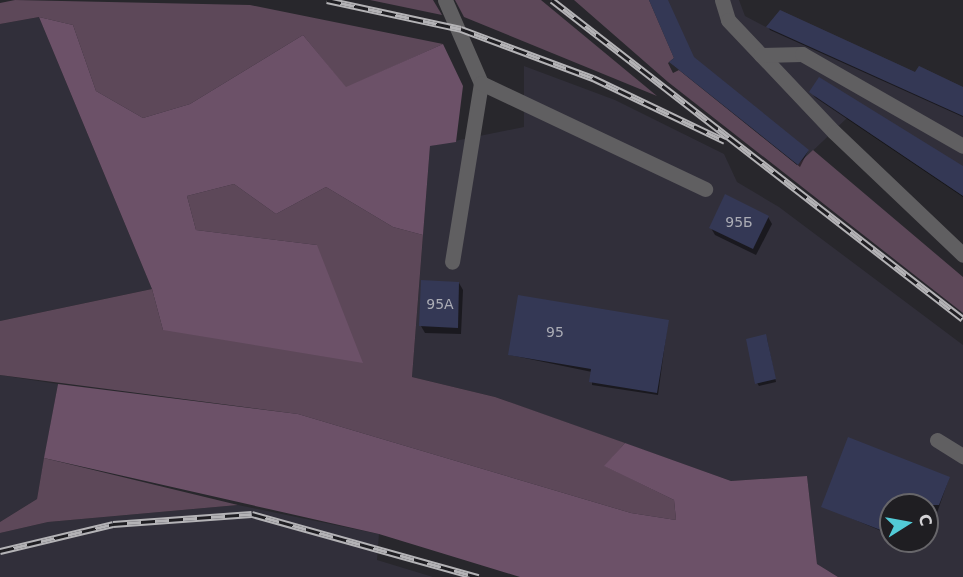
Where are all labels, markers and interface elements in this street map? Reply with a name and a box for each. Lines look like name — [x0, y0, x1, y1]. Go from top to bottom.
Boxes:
house number: 95Б — [725, 214, 753, 230]
house number: 95А — [426, 296, 454, 312]
house number: 95 — [546, 324, 564, 340]
north arrow — [879, 493, 939, 553]
text: С — [915, 512, 936, 527]

